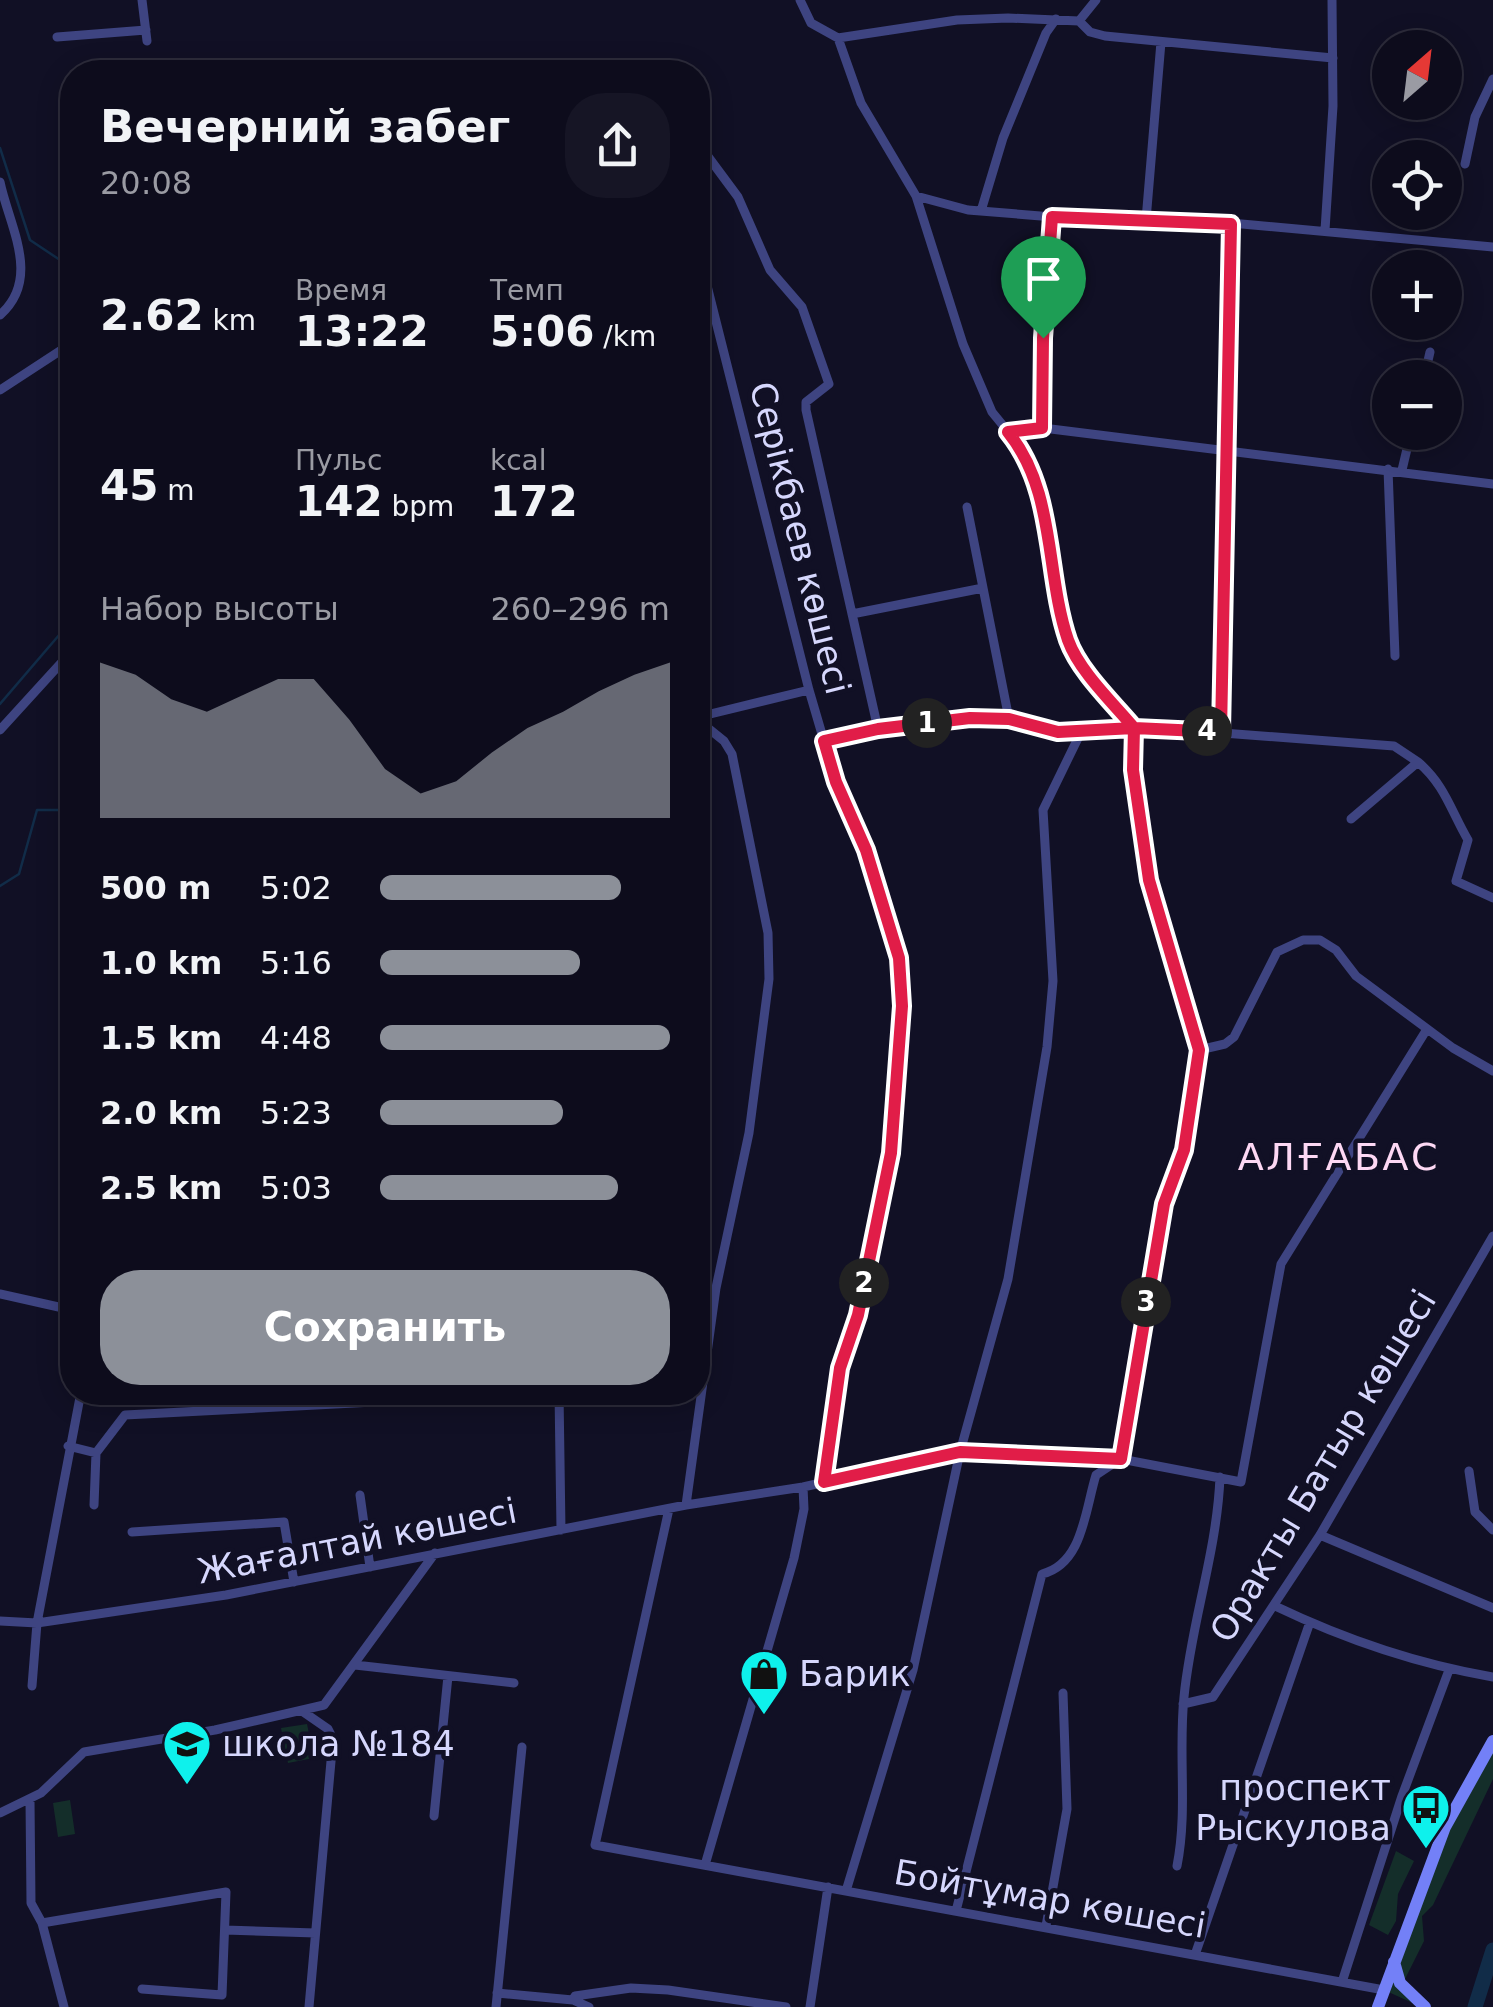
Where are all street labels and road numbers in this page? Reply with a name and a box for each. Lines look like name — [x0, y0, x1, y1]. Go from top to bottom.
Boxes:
street label: Серікбаев көшесі — [742, 378, 858, 698]
street label: Оракты Батыр көшесі — [1202, 1283, 1444, 1649]
street label: Жағалтай көшесі — [194, 1490, 520, 1592]
street label: Бойтұмар көшесі — [891, 1852, 1209, 1946]

